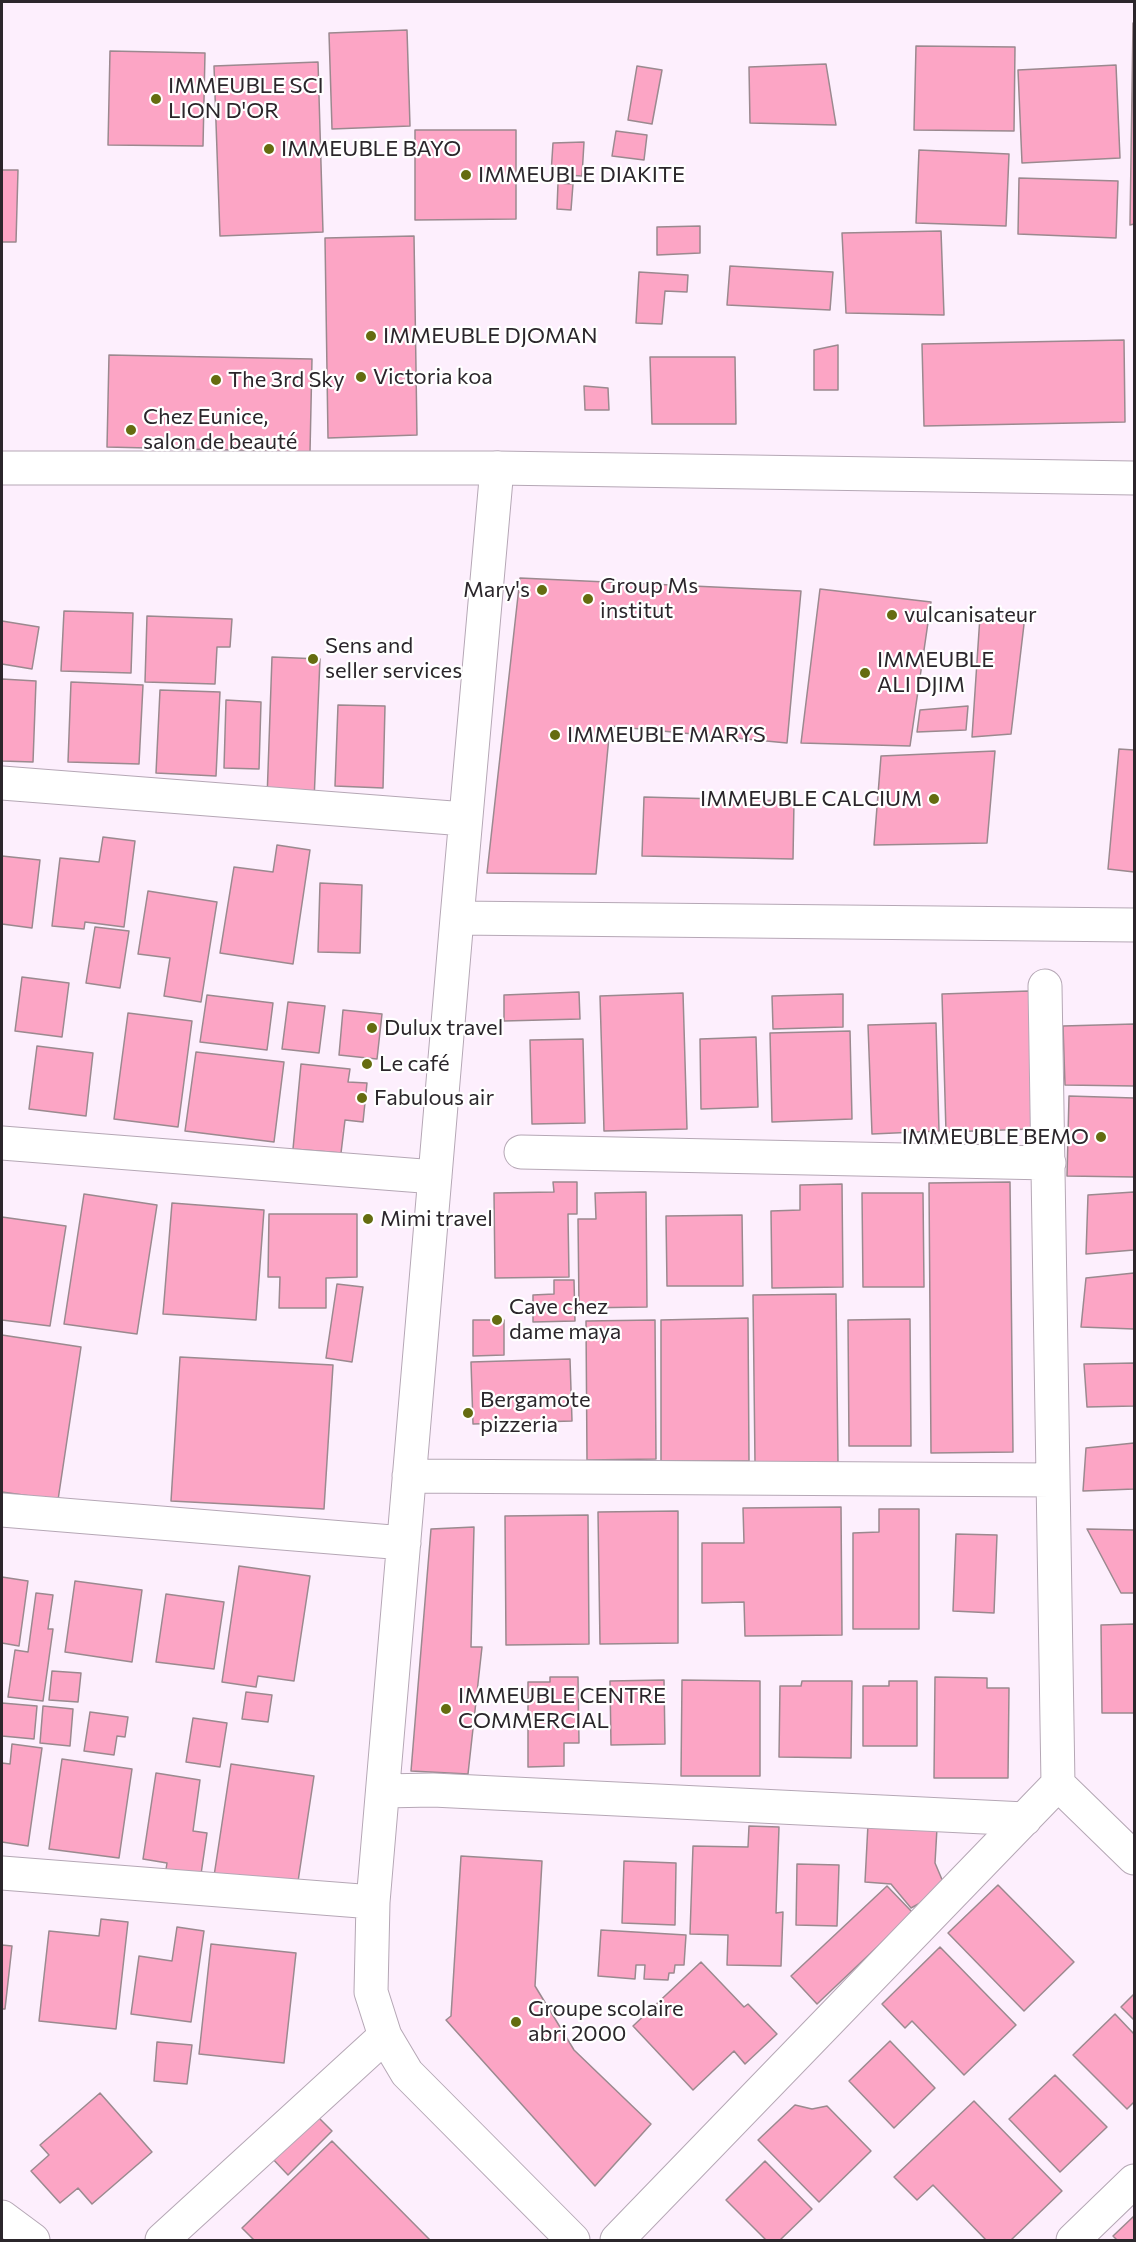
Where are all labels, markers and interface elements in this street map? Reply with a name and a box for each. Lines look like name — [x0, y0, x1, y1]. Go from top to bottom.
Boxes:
place label: IMMEUBLE SCI LION D'OR — [168, 73, 324, 124]
marker: IMMEUBLE SCI LION D'OR — [149, 92, 163, 106]
place label: IMMEUBLE BAYO — [281, 136, 461, 162]
marker: IMMEUBLE BAYO — [262, 142, 276, 156]
place label: IMMEUBLE DIAKITE — [478, 162, 685, 188]
marker: IMMEUBLE DIAKITE — [459, 168, 473, 182]
place label: IMMEUBLE DJOMAN — [383, 323, 597, 349]
marker: IMMEUBLE DJOMAN — [364, 329, 378, 343]
place label: Victoria koa — [373, 364, 493, 390]
place label: The 3rd Sky — [228, 367, 345, 393]
marker: Victoria koa — [354, 370, 368, 384]
marker: The 3rd Sky — [209, 373, 223, 387]
place label: Chez Eunice, salon de beauté — [143, 404, 297, 456]
marker: Chez Eunice, salon de beauté — [124, 423, 138, 437]
place label: Group Ms institut — [600, 573, 698, 624]
place label: Mary's — [463, 577, 530, 603]
marker: Mary's — [535, 583, 549, 597]
marker: Group Ms institut — [581, 592, 595, 606]
place label: vulcanisateur — [904, 602, 1037, 628]
marker: vulcanisateur — [885, 608, 899, 622]
place label: Sens and seller services — [325, 633, 462, 684]
place label: IMMEUBLE ALI DJIM — [877, 647, 994, 698]
marker: Sens and seller services — [306, 652, 320, 666]
marker: IMMEUBLE ALI DJIM — [858, 666, 872, 680]
place label: IMMEUBLE MARYS — [567, 722, 766, 748]
marker: IMMEUBLE MARYS — [548, 728, 562, 742]
place label: IMMEUBLE CALCIUM — [700, 786, 922, 812]
marker: IMMEUBLE CALCIUM — [927, 792, 941, 806]
place label: Dulux travel — [384, 1015, 503, 1041]
marker: Dulux travel — [365, 1021, 379, 1035]
place label: Le café — [379, 1051, 450, 1077]
marker: Le café — [360, 1057, 374, 1071]
place label: Fabulous air — [374, 1085, 494, 1111]
marker: Fabulous air — [355, 1091, 369, 1105]
place label: IMMEUBLE BEMO — [902, 1124, 1089, 1150]
marker: IMMEUBLE BEMO — [1094, 1130, 1108, 1144]
place label: Mimi travel — [380, 1206, 493, 1232]
marker: Mimi travel — [361, 1212, 375, 1226]
place label: Cave chez dame maya — [509, 1294, 621, 1346]
marker: Cave chez dame maya — [490, 1313, 504, 1327]
place label: Bergamote pizzeria — [480, 1387, 591, 1438]
marker: Bergamote pizzeria — [461, 1406, 475, 1420]
place label: IMMEUBLE CENTRE COMMERCIAL — [458, 1683, 666, 1735]
marker: IMMEUBLE CENTRE COMMERCIAL — [439, 1702, 453, 1716]
place label: Groupe scolaire abri 2000 — [528, 1996, 684, 2048]
marker: Groupe scolaire abri 2000 — [509, 2015, 523, 2029]

